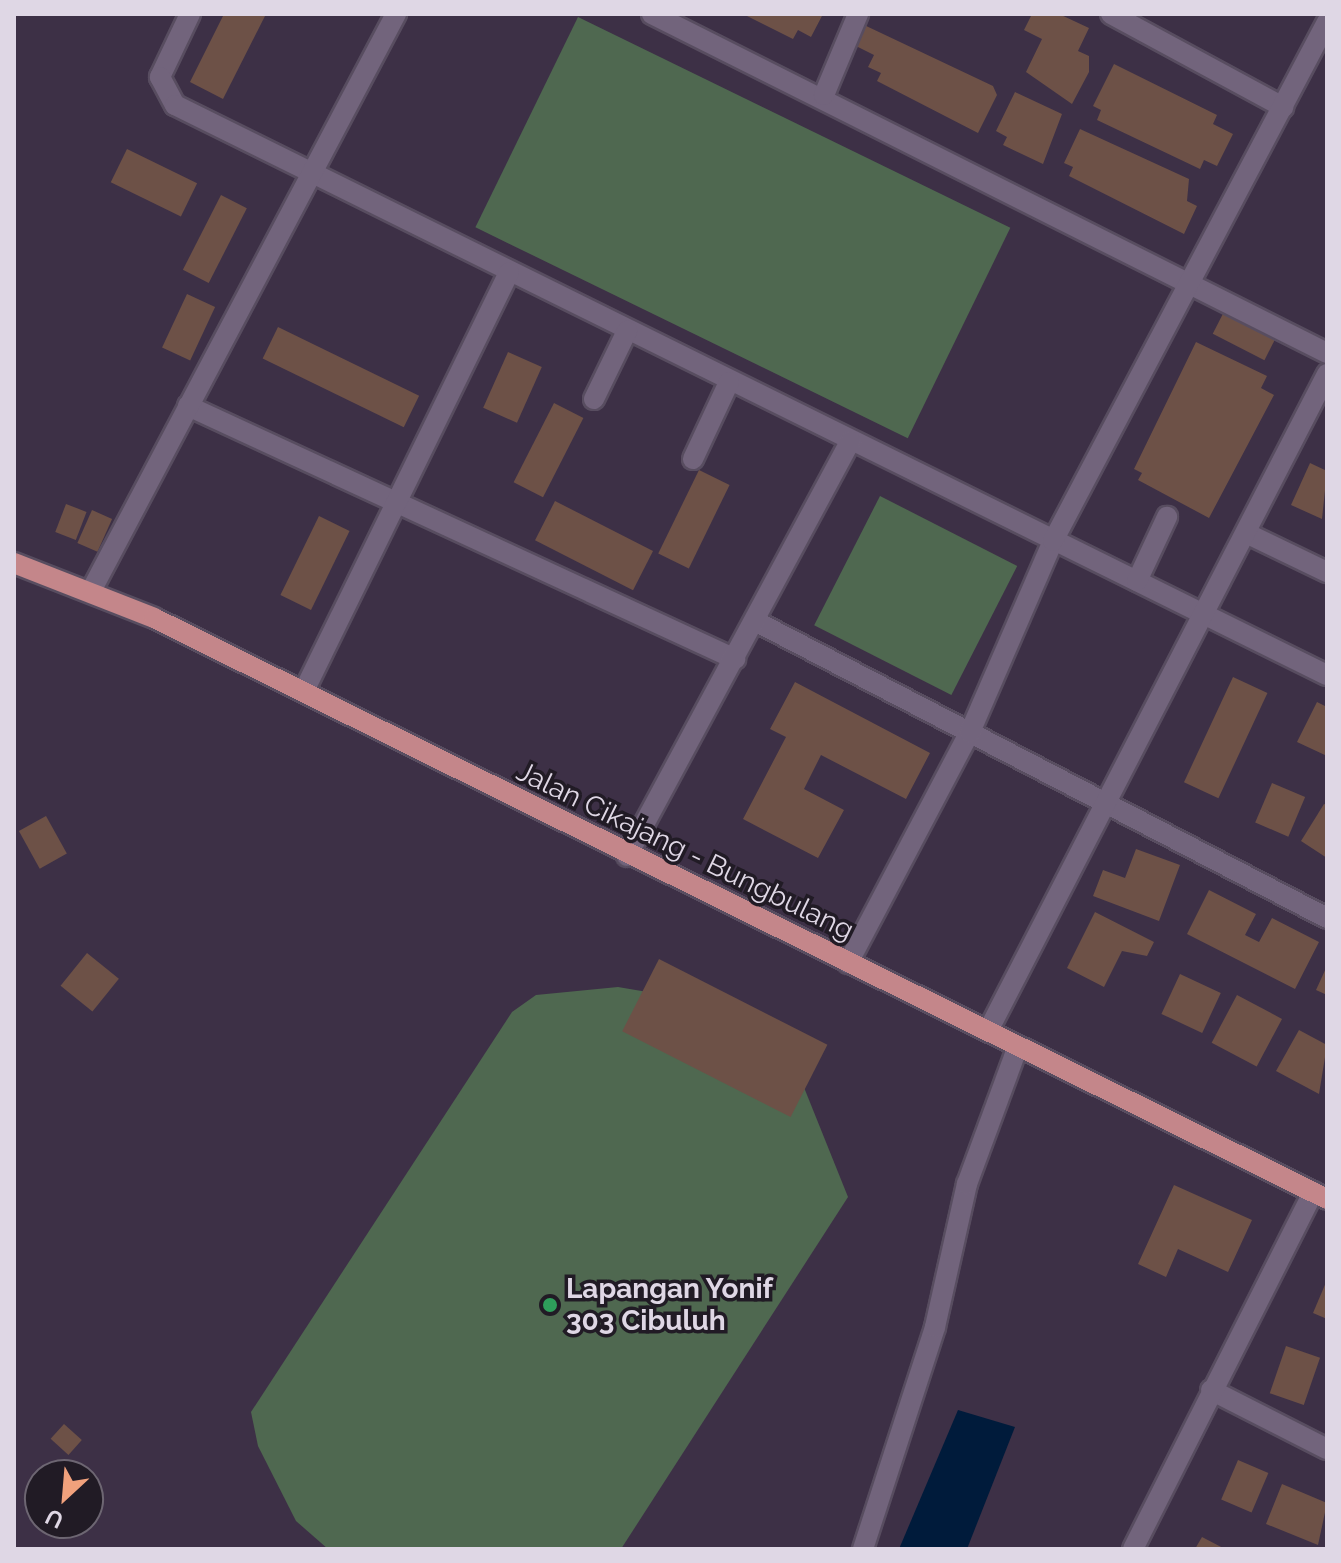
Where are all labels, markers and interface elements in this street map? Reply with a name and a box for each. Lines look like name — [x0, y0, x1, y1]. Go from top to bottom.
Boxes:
street label: Jalan Cikajang - Bungbulang — [511, 755, 859, 947]
place label: Lapangan Yonif 303 Cibuluh — [566, 1272, 774, 1338]
marker: Lapangan Yonif 303 Cibuluh — [541, 1296, 559, 1314]
north arrow — [24, 1459, 104, 1539]
text: U — [41, 1503, 67, 1534]

